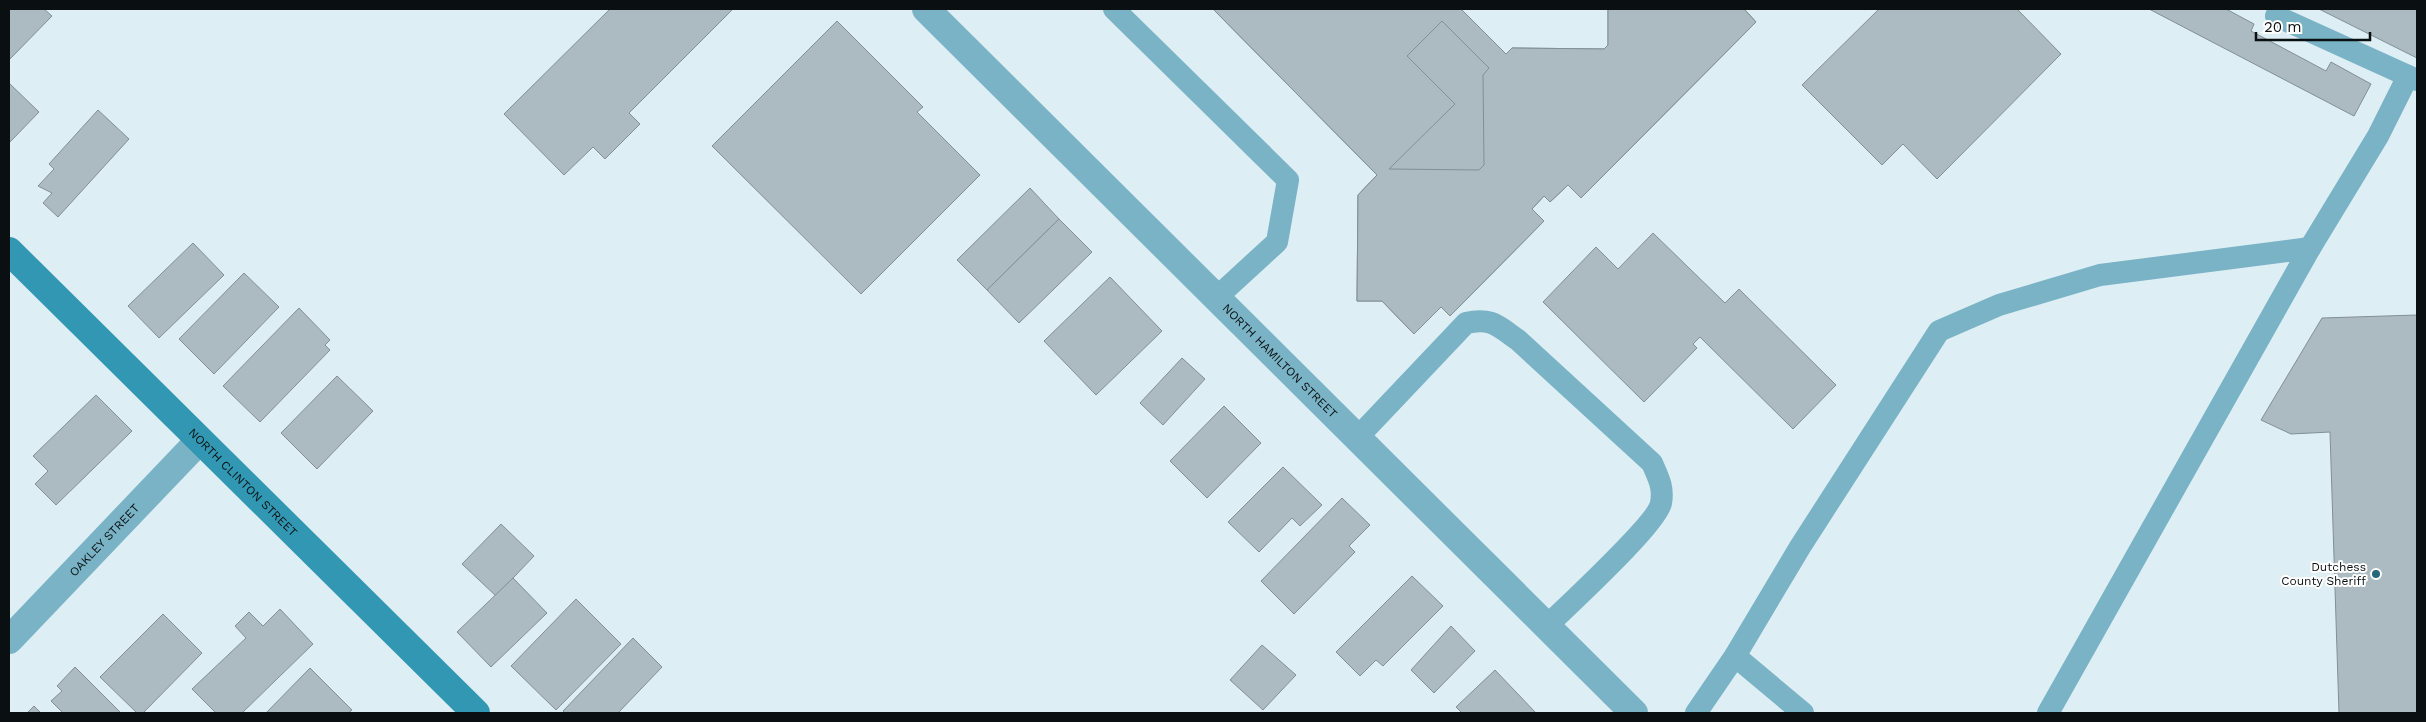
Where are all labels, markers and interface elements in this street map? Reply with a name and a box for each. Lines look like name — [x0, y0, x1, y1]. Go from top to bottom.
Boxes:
scale bar — [2256, 10, 2370, 42]
text: 20 m — [2264, 18, 2302, 36]
street label: NORTH HAMILTON STREET — [1220, 301, 1340, 421]
street label: NORTH CLINTON STREET — [186, 426, 300, 539]
street label: OAKLEY STREET — [66, 501, 142, 579]
place label: Dutchess County Sheriff — [2281, 560, 2367, 588]
marker: Dutchess County Sheriff — [2370, 568, 2382, 580]

